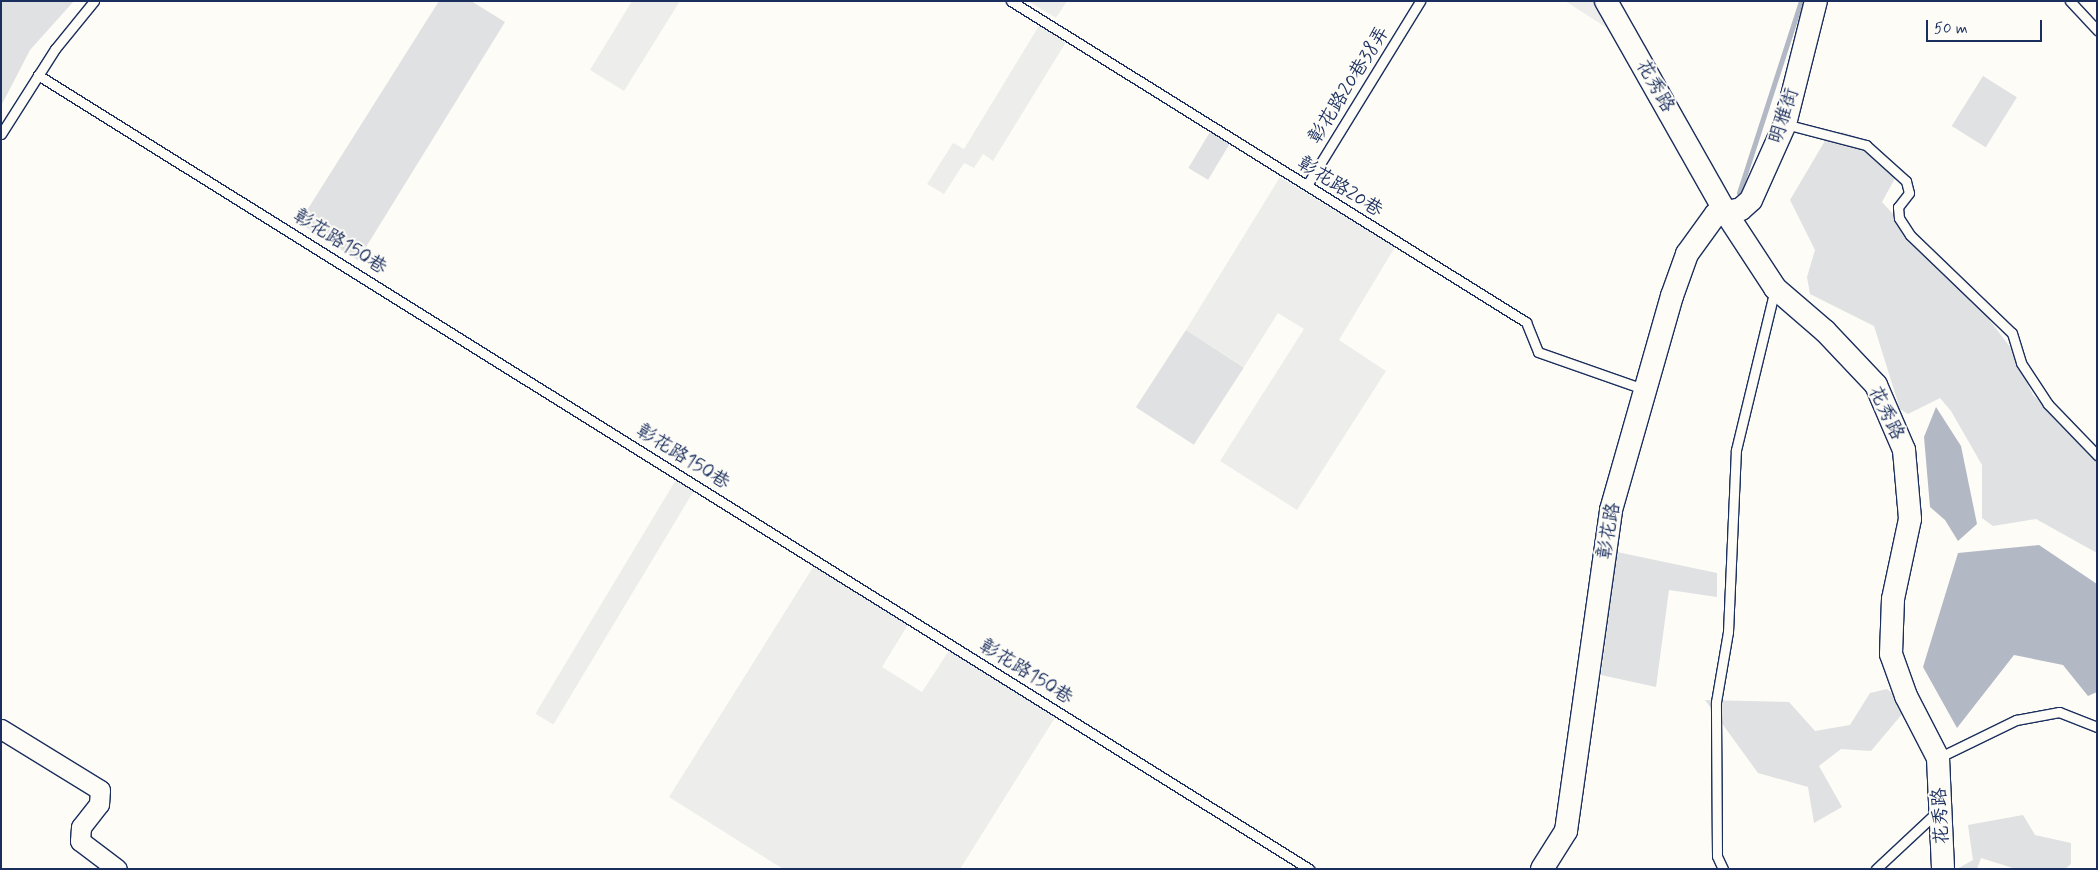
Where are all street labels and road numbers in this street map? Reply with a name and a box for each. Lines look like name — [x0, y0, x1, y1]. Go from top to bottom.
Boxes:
street label: 彰花路20巷38弄 — [1304, 22, 1394, 148]
street label: 花秀路 — [1631, 56, 1679, 116]
street label: 明雅街 — [1764, 85, 1804, 147]
street label: 彰花路20巷 — [1293, 152, 1387, 222]
street label: 彰花路150巷 — [289, 204, 391, 280]
street label: 花秀路 — [1863, 382, 1909, 444]
street label: 彰花路150巷 — [632, 419, 734, 495]
street label: 彰花路 — [1593, 501, 1625, 561]
street label: 彰花路150巷 — [975, 634, 1077, 710]
street label: 花秀路 — [1928, 787, 1954, 845]

